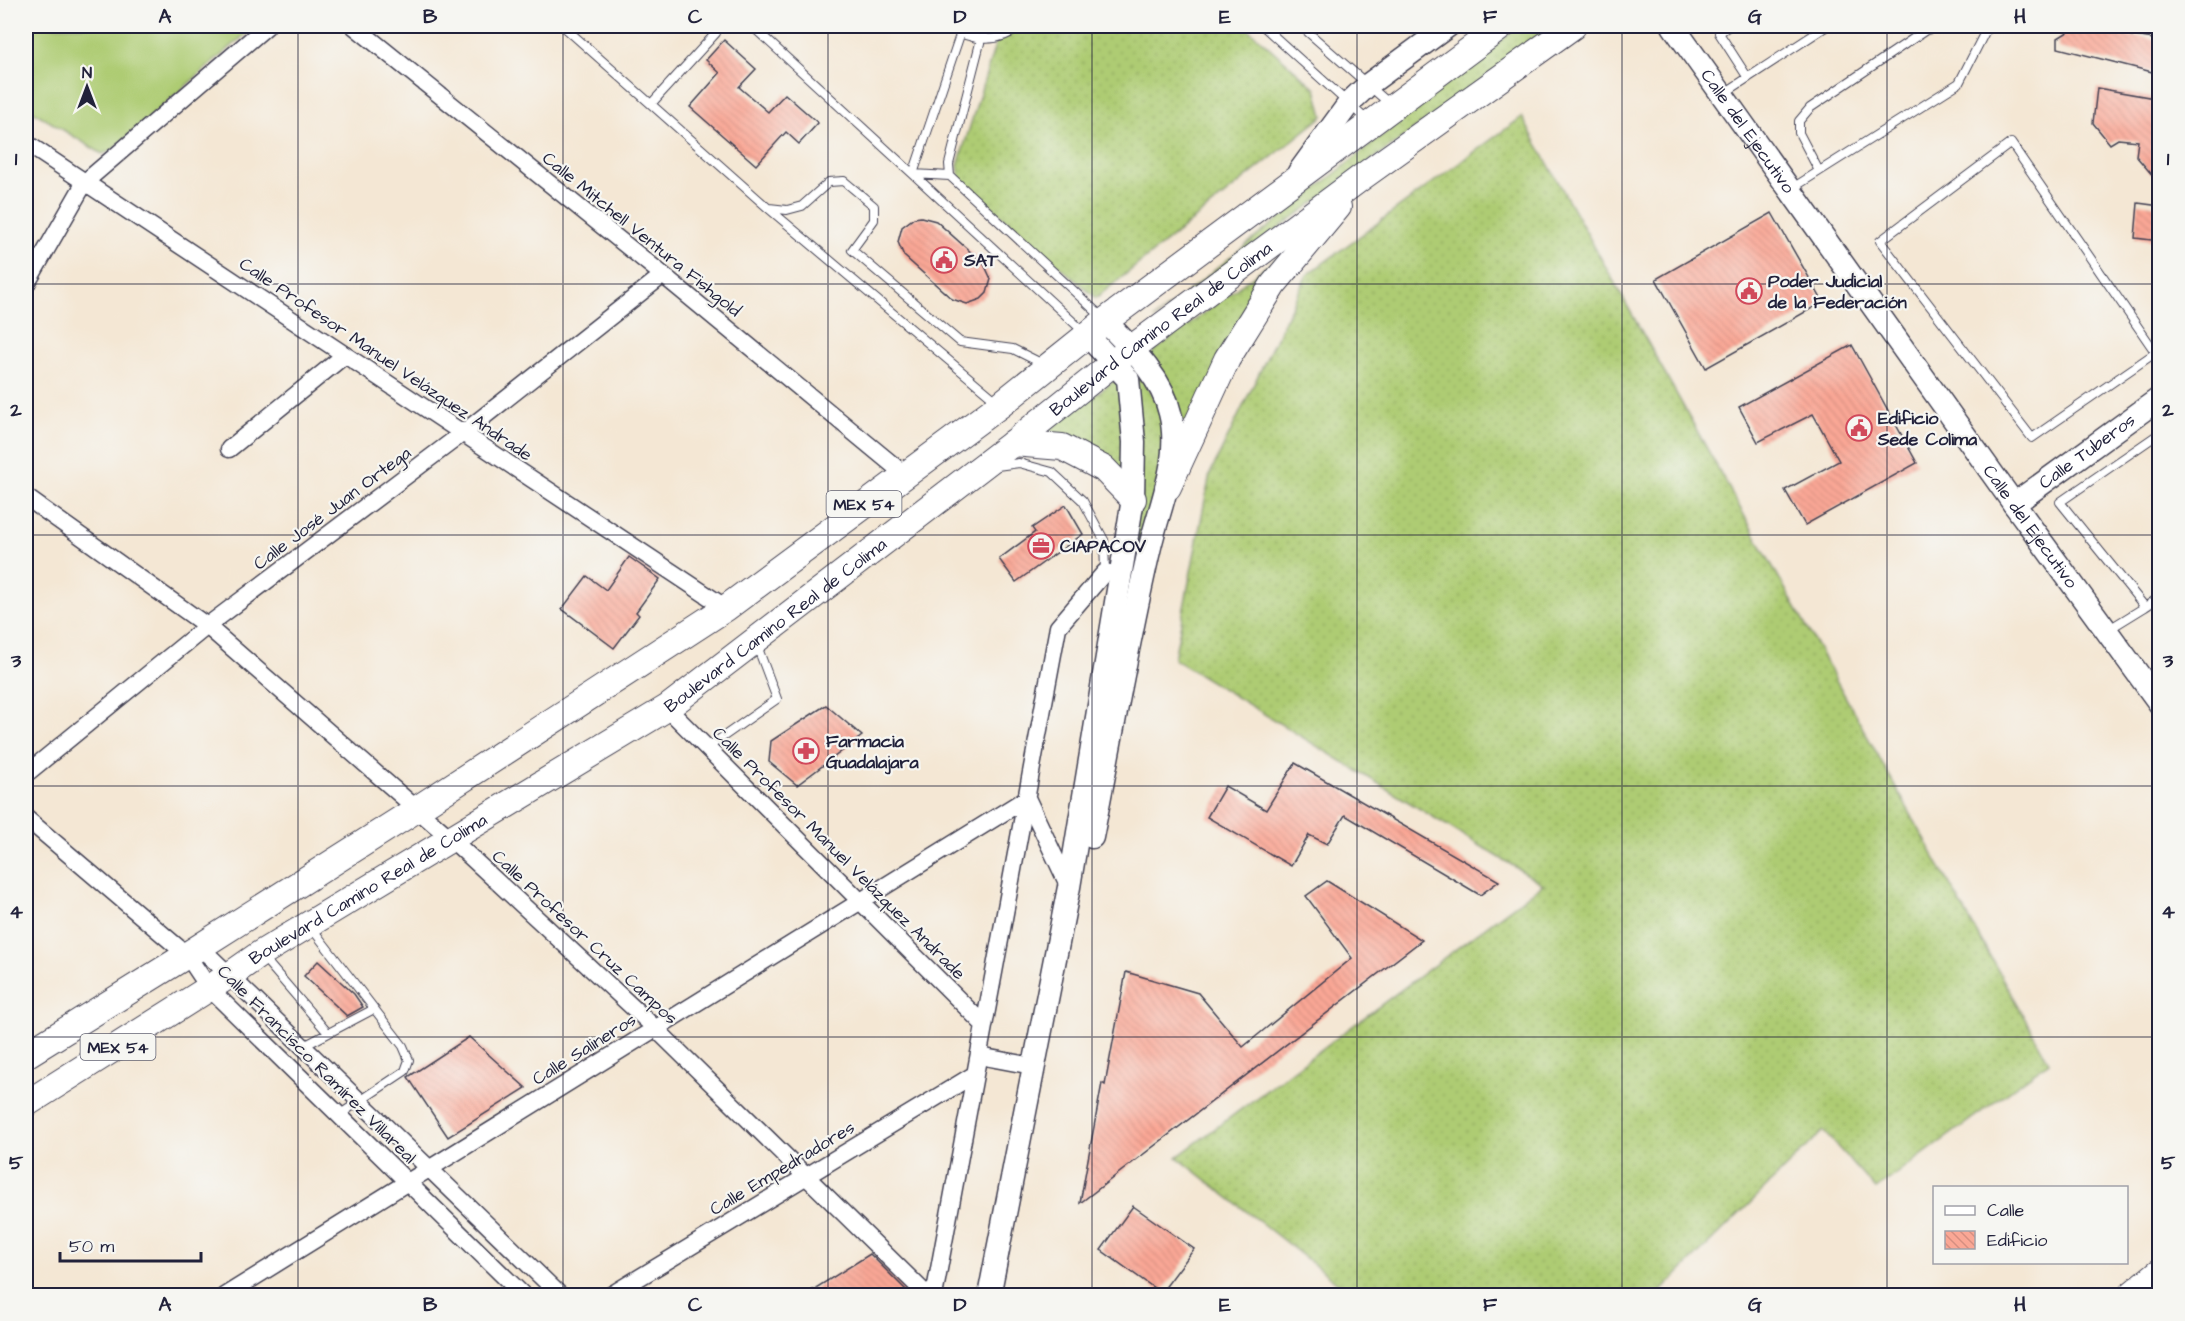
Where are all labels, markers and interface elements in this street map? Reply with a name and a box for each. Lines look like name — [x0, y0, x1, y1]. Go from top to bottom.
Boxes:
text: A — [159, 3, 172, 31]
text: B — [423, 3, 438, 31]
text: C — [688, 3, 703, 31]
text: D — [954, 3, 967, 31]
text: E — [1219, 3, 1231, 31]
text: F — [1483, 3, 1498, 31]
text: G — [1748, 3, 1762, 31]
text: H — [2014, 3, 2026, 31]
north arrow — [57, 57, 117, 117]
text: N — [82, 62, 92, 84]
street label: Calle del Ejecutivo — [1695, 64, 1800, 199]
text: 1 — [15, 145, 18, 173]
text: 1 — [2167, 145, 2170, 173]
street label: Calle Mitchell Ventura Fishgold — [536, 146, 747, 323]
street label: Boulevard Camino Real de Colima — [1044, 236, 1277, 422]
public building icon: SAT — [929, 245, 959, 275]
place label: SAT — [963, 248, 999, 273]
street label: Calle Profesor Manuel Velázquez Andrade — [234, 252, 537, 467]
place label: Poder Judicial de la Federación — [1767, 269, 1907, 315]
public building icon: Poder Judicial de la Federación — [1734, 276, 1764, 306]
text: 2 — [9, 396, 22, 424]
text: 2 — [2161, 396, 2174, 424]
place label: Edificio Sede Colima — [1877, 406, 1978, 452]
street label: Calle Tuberos — [2034, 408, 2141, 495]
public building icon: Edificio Sede Colima — [1844, 413, 1874, 443]
street label: Calle José Juan Ortega — [248, 441, 417, 577]
street label: Calle del Ejecutivo — [1977, 460, 2084, 594]
road number: MEX 54 — [826, 491, 902, 517]
office icon: CIAPACOV — [1026, 531, 1056, 561]
street label: Boulevard Camino Real de Colima — [659, 532, 892, 719]
place label: CIAPACOV — [1060, 534, 1147, 559]
text: 3 — [10, 647, 22, 675]
text: 3 — [2162, 647, 2174, 675]
street label: Calle Profesor Manuel Velázquez Andrade — [707, 721, 971, 986]
place label: Farmacia Guadalajara — [826, 729, 919, 775]
pharmacy icon: Farmacia Guadalajara — [791, 736, 821, 766]
street label: Boulevard Camino Real de Colima — [244, 808, 492, 971]
street label: Calle Profesor Cruz Campos — [486, 844, 683, 1030]
text: 4 — [9, 898, 23, 926]
text: 4 — [2161, 898, 2175, 926]
street label: Calle Francisco Ramírez Villareal — [212, 959, 422, 1169]
street label: Calle Salineros — [527, 1007, 641, 1091]
road number: MEX 54 — [80, 1034, 156, 1060]
street label: Calle Empedradores — [705, 1115, 860, 1222]
text: 5 — [9, 1149, 24, 1177]
text: 5 — [2161, 1149, 2176, 1177]
legend — [1933, 1186, 2128, 1264]
text: Calle — [1987, 1198, 2025, 1223]
scale bar — [60, 1225, 201, 1263]
text: Edificio — [1987, 1228, 2047, 1253]
text: 50 m — [69, 1234, 114, 1259]
text: A — [159, 1291, 172, 1319]
text: B — [423, 1291, 438, 1319]
text: C — [688, 1291, 703, 1319]
text: D — [954, 1291, 967, 1319]
text: E — [1219, 1291, 1231, 1319]
text: F — [1483, 1291, 1498, 1319]
text: G — [1748, 1291, 1762, 1319]
text: H — [2014, 1291, 2026, 1319]

